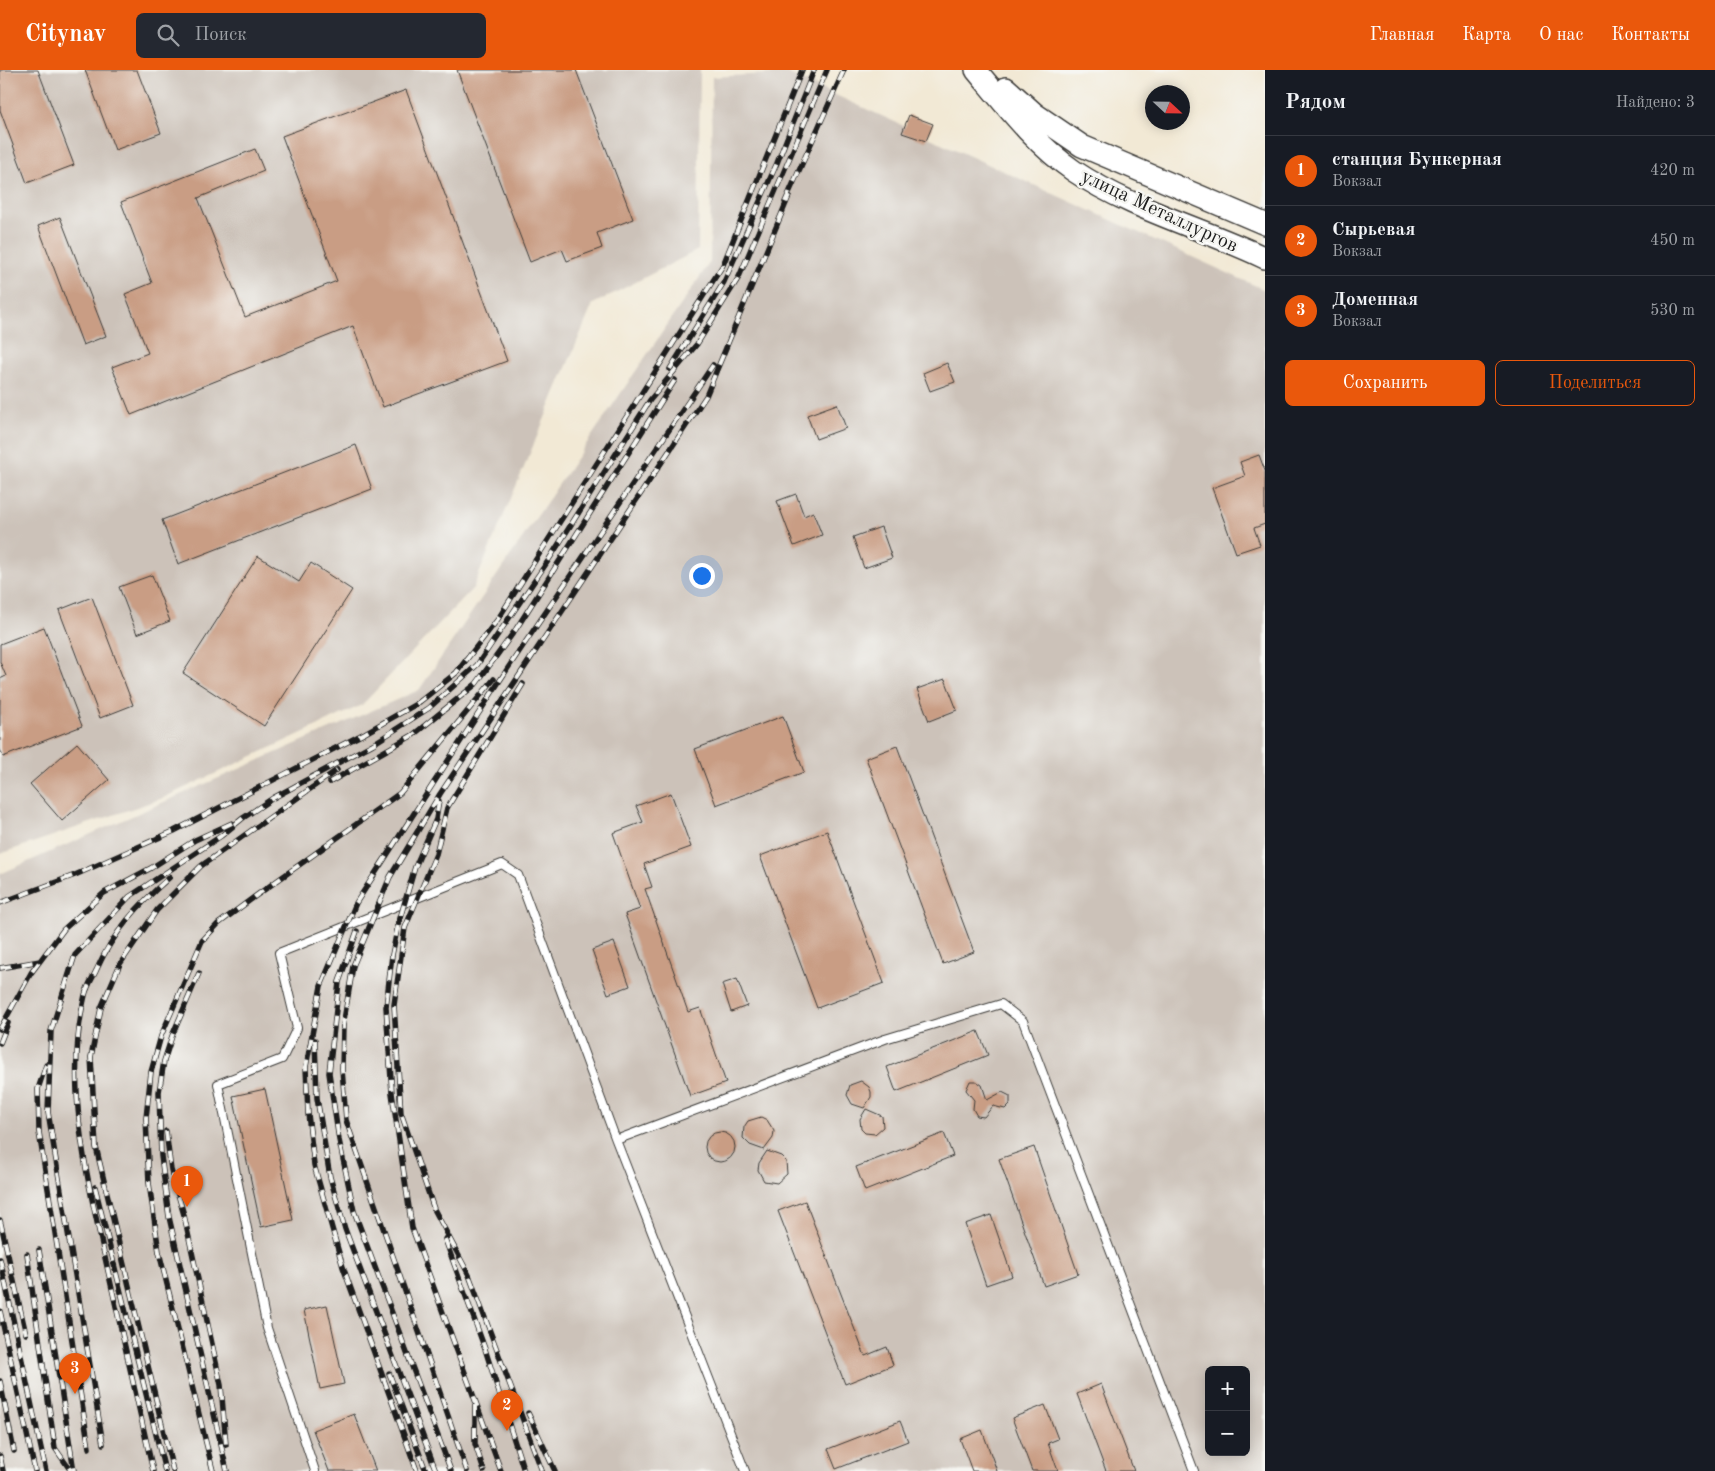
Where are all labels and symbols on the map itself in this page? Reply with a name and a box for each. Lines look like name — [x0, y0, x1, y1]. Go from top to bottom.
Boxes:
north arrow — [1145, 85, 1190, 130]
street label: улица Металлургов — [1078, 167, 1241, 257]
your location — [689, 563, 715, 589]
pin: 1 — [171, 1166, 203, 1207]
pin: 3 — [59, 1353, 91, 1394]
pin: 2 — [491, 1390, 523, 1431]

